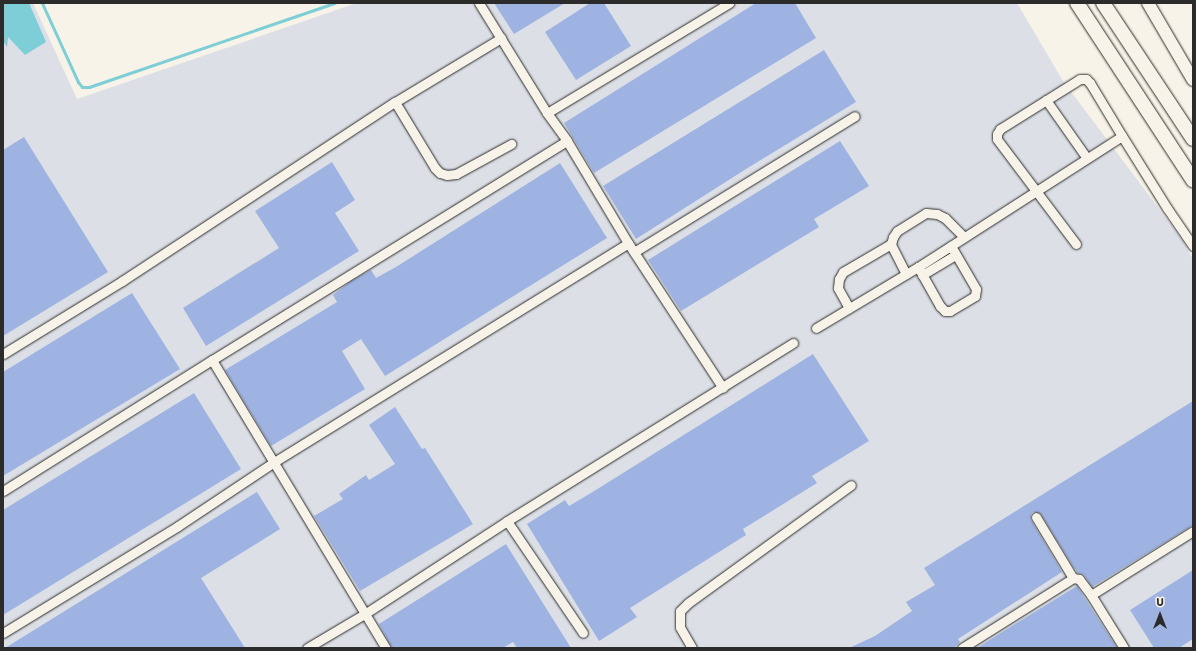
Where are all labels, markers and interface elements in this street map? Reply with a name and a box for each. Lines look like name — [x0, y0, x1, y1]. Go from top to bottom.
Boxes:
north arrow — [1140, 595, 1180, 635]
text: U — [1156, 595, 1164, 610]

